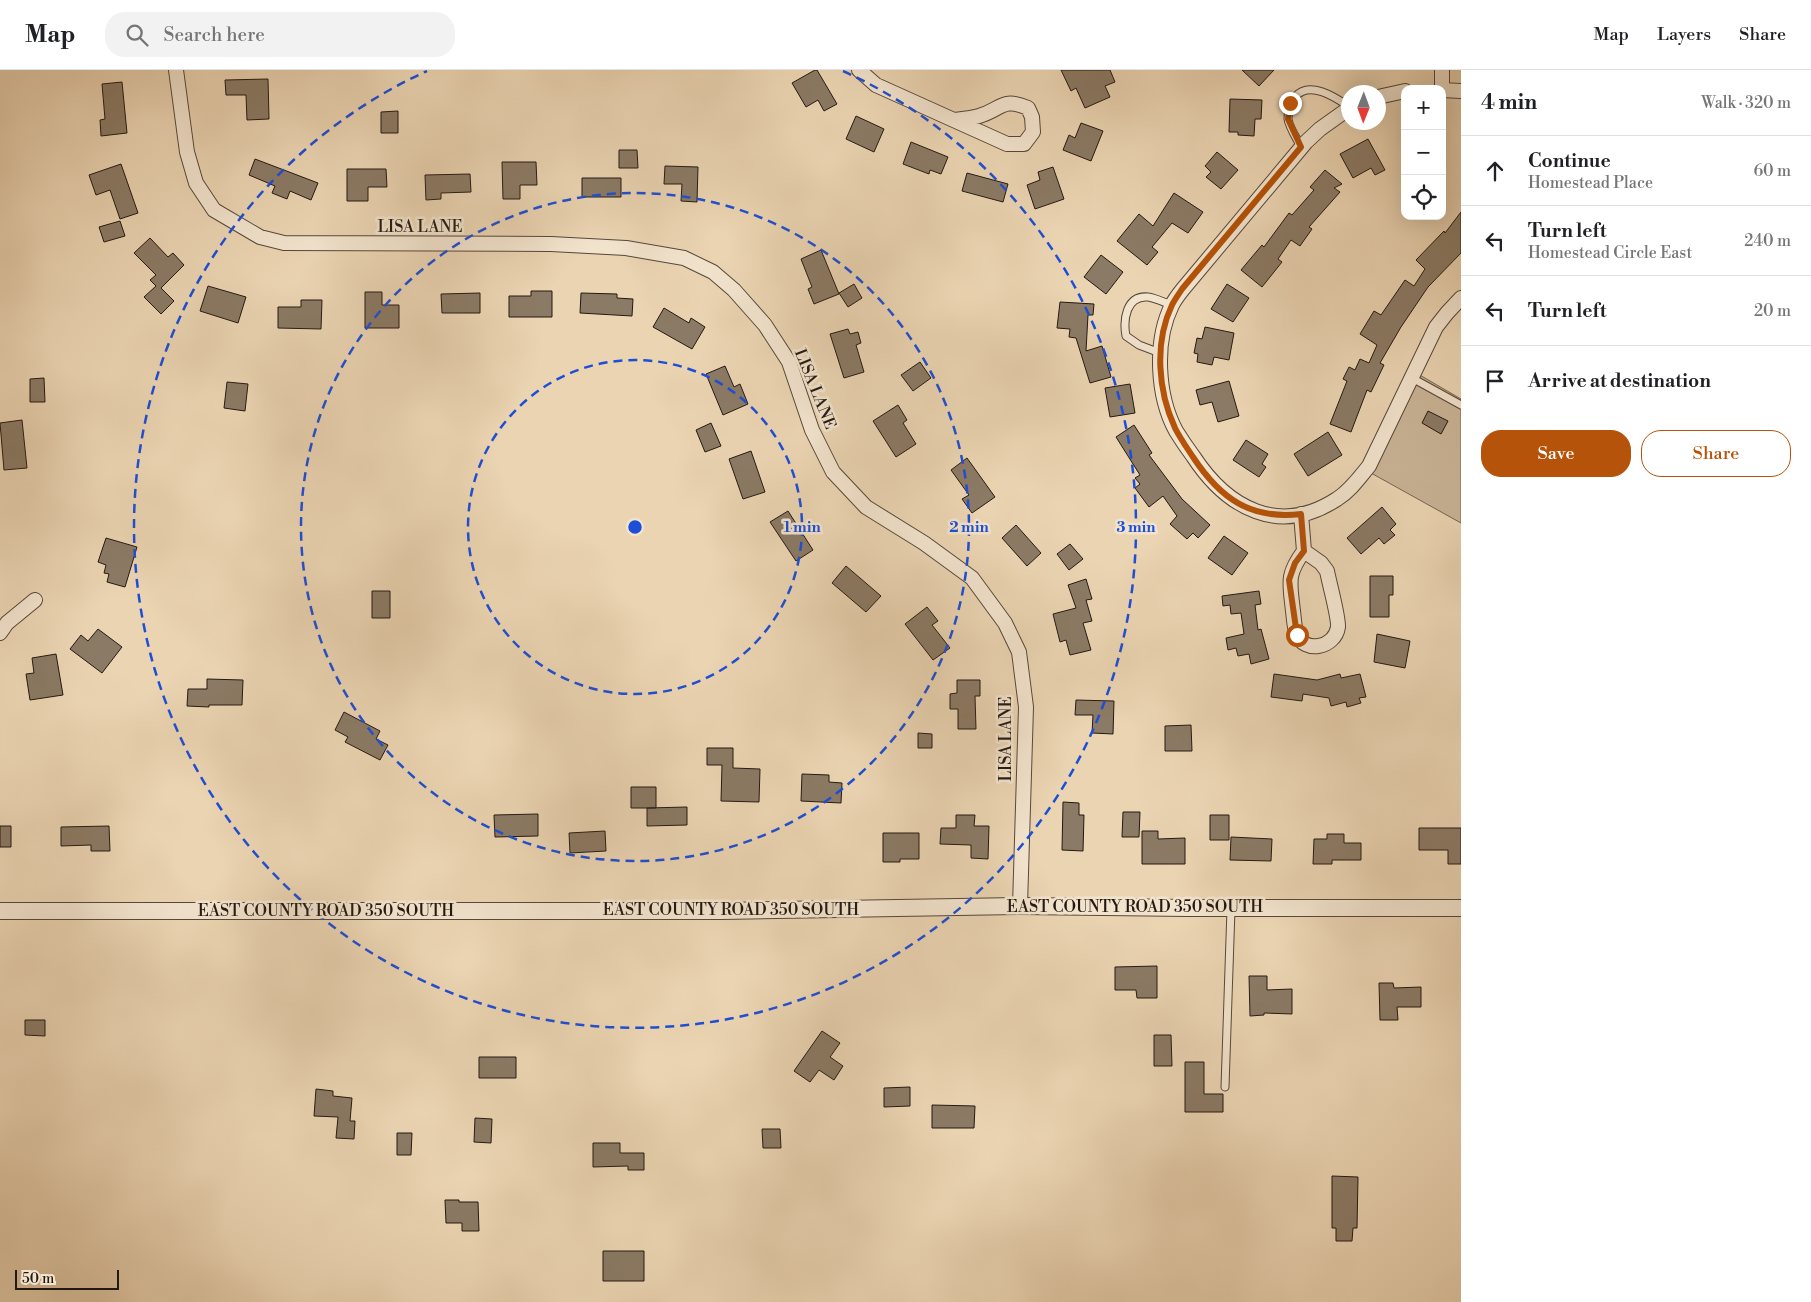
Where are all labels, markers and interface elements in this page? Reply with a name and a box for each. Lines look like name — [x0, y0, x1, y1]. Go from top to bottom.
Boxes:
search box — [105, 12, 455, 57]
text: Map — [25, 20, 75, 50]
icon: search — [123, 21, 151, 49]
text: Search here — [163, 23, 265, 47]
text: Map — [1594, 23, 1629, 46]
text: Layers — [1657, 23, 1711, 46]
text: Share — [1739, 23, 1786, 46]
north arrow — [1341, 85, 1386, 130]
map controls — [1401, 85, 1446, 220]
button: + — [1401, 85, 1446, 130]
text: 4 min — [1481, 90, 1537, 116]
route end — [1279, 92, 1302, 115]
text: Walk · 320 m — [1701, 93, 1791, 113]
button: − — [1401, 130, 1446, 175]
text: Continue — [1528, 149, 1611, 173]
icon: ahead — [1481, 157, 1509, 185]
text: 60 m — [1753, 161, 1791, 181]
text: Homestead Place — [1528, 173, 1653, 193]
button: locate — [1401, 175, 1446, 220]
street label: LISA LANE — [378, 217, 462, 237]
text: Turn left — [1528, 219, 1607, 243]
icon: left — [1481, 227, 1509, 255]
text: 240 m — [1744, 231, 1791, 251]
text: Homestead Circle East — [1528, 243, 1692, 263]
icon: left — [1481, 297, 1509, 325]
text: Turn left — [1528, 299, 1607, 323]
text: 20 m — [1754, 301, 1791, 321]
street label: LISA LANE — [790, 346, 840, 432]
icon: arrive — [1481, 367, 1509, 395]
text: Arrive at destination — [1528, 369, 1711, 393]
button: Save — [1481, 430, 1631, 477]
button: Share — [1641, 430, 1791, 477]
centre of rings — [626, 518, 644, 536]
text: 1 min — [783, 518, 821, 537]
text: 2 min — [949, 518, 989, 537]
text: 3 min — [1116, 518, 1156, 537]
route start — [1286, 624, 1309, 647]
street label: LISA LANE — [996, 697, 1016, 781]
street label: EAST COUNTY ROAD 350 SOUTH — [1007, 897, 1263, 917]
street label: EAST COUNTY ROAD 350 SOUTH — [603, 900, 859, 920]
street label: EAST COUNTY ROAD 350 SOUTH — [198, 901, 454, 921]
scale bar — [15, 1267, 119, 1290]
text: 50 m — [22, 1270, 54, 1288]

